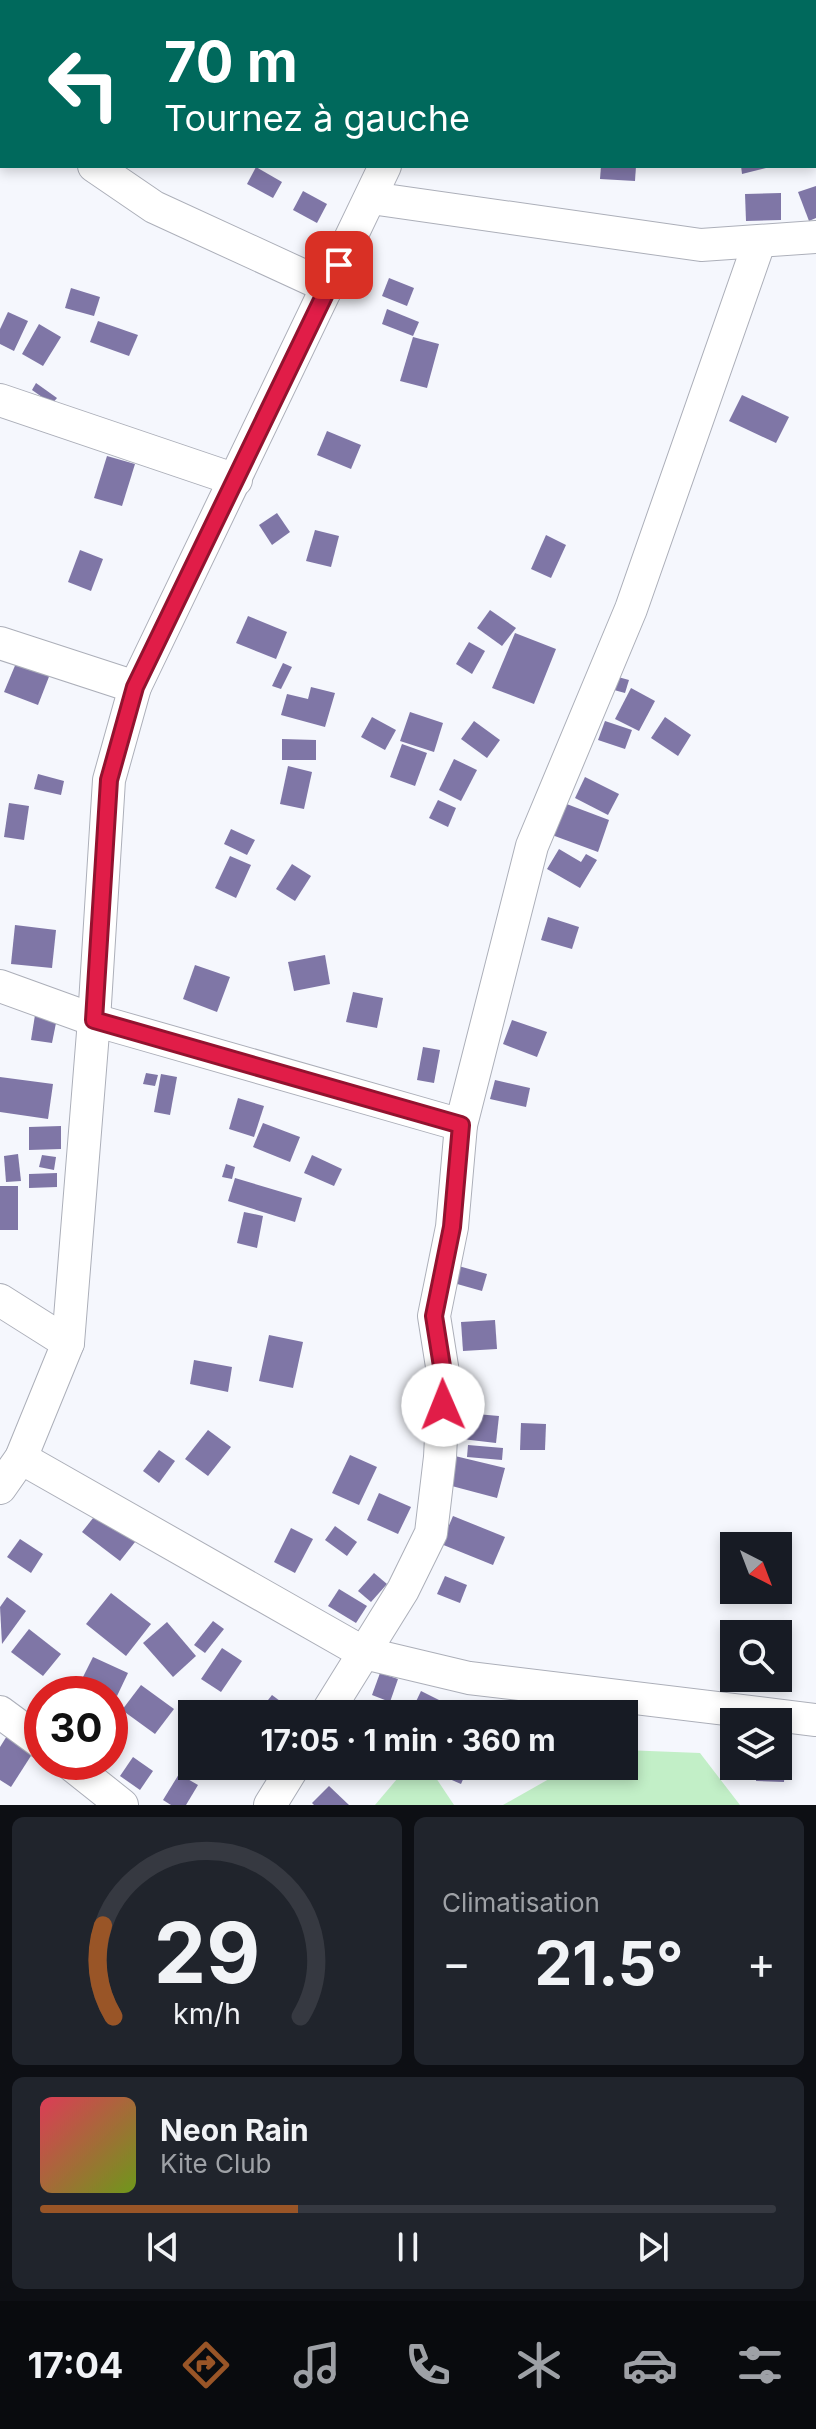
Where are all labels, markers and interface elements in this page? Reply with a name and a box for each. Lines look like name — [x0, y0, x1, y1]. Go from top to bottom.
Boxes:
text: 70 m — [164, 28, 298, 96]
icon: left — [32, 32, 136, 136]
text: Tournez à gauche — [164, 96, 470, 140]
pin — [305, 231, 373, 299]
icon: arrive — [317, 243, 361, 287]
position arrow — [401, 1363, 485, 1447]
north arrow — [720, 1532, 792, 1604]
map controls — [720, 1532, 792, 1780]
button: search — [720, 1620, 792, 1692]
speed limit sign: 30 — [24, 1676, 128, 1780]
button: layers — [720, 1708, 792, 1780]
text: 17:05 · 1 min · 360 m — [260, 1722, 556, 1758]
text: Climatisation — [442, 1887, 600, 1918]
text: 29 — [154, 1902, 260, 2003]
text: 21.5° — [535, 1927, 683, 1999]
text: − — [442, 1936, 471, 1990]
text: + — [747, 1936, 776, 1990]
text: km/h — [173, 1996, 241, 2031]
text: Neon Rain — [160, 2112, 309, 2148]
text: Kite Club — [160, 2148, 271, 2179]
icon: previous — [141, 2225, 185, 2269]
icon: pause — [386, 2225, 430, 2269]
icon: next — [631, 2225, 675, 2269]
icon: directions — [178, 2337, 234, 2393]
icon: music — [289, 2337, 345, 2393]
icon: phone — [400, 2337, 456, 2393]
icon: climate — [511, 2337, 567, 2393]
icon: car — [622, 2337, 678, 2393]
icon: filters — [732, 2337, 788, 2393]
text: 17:04 — [27, 2343, 123, 2387]

